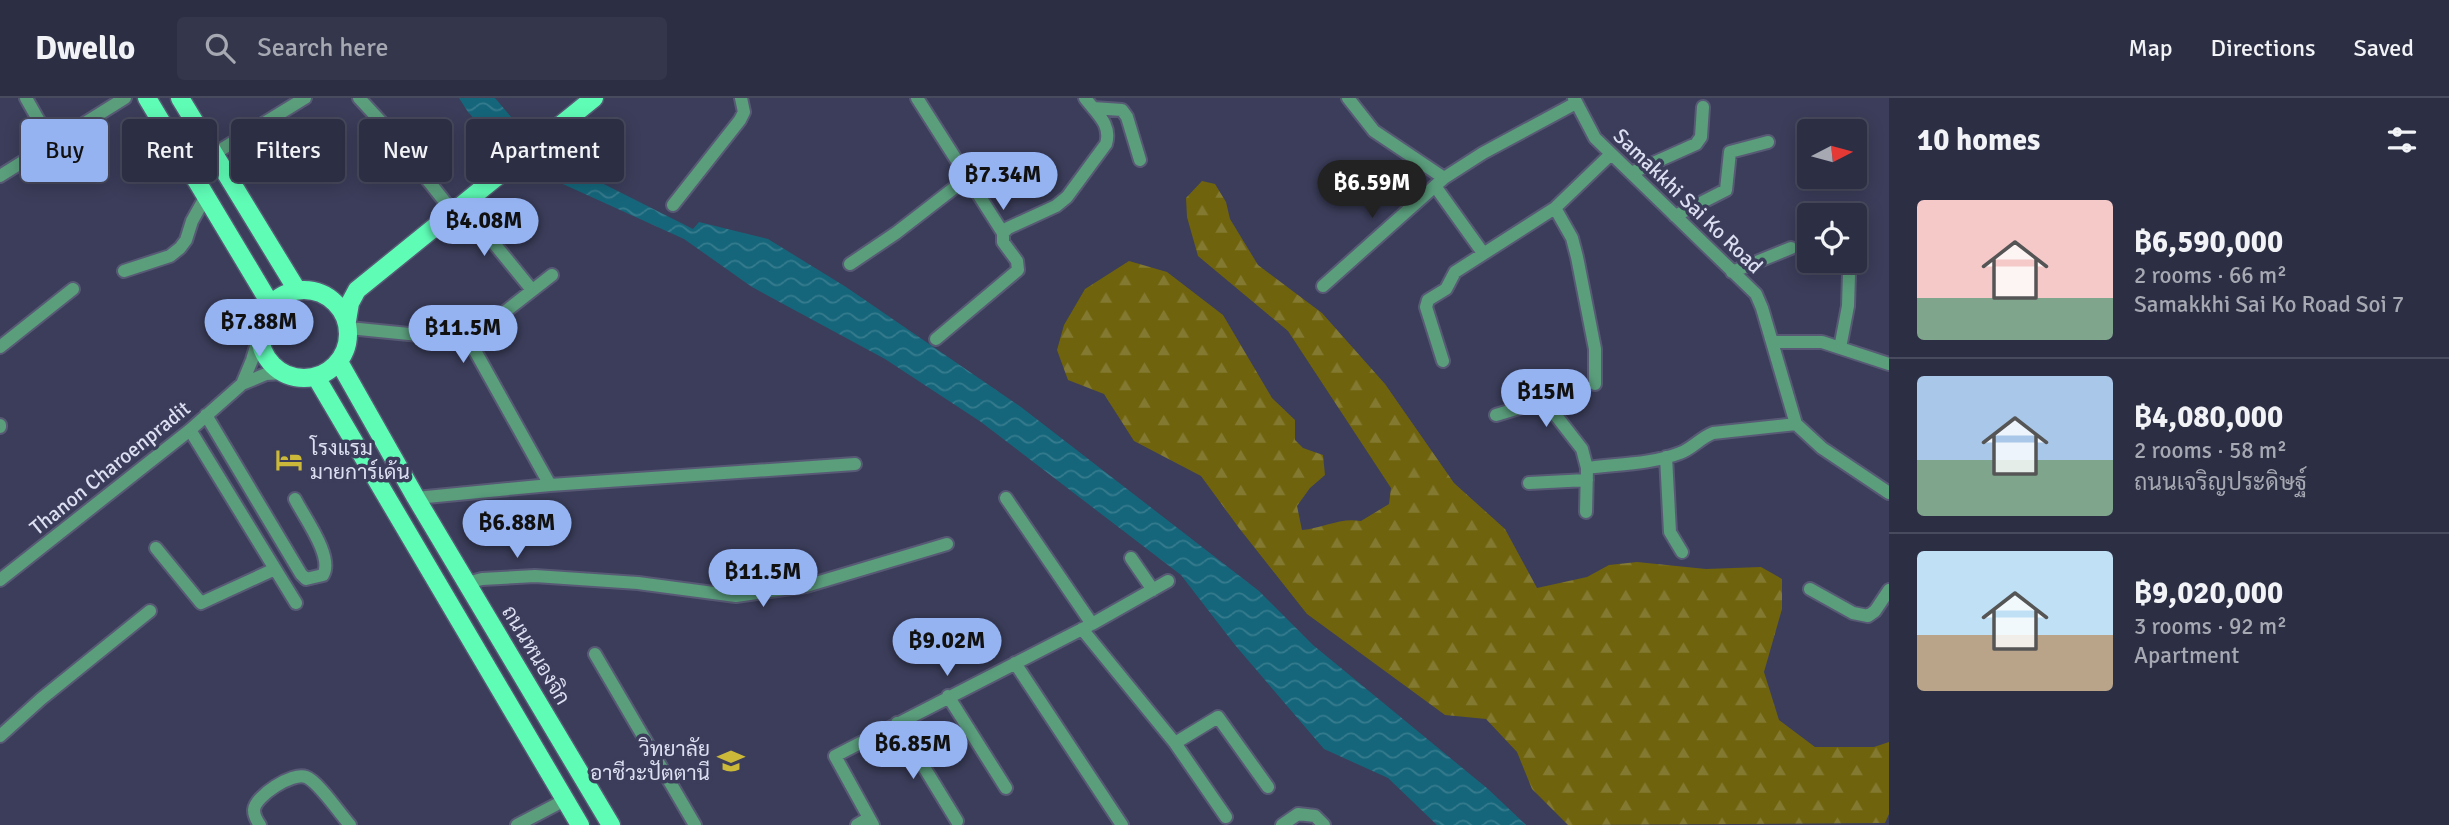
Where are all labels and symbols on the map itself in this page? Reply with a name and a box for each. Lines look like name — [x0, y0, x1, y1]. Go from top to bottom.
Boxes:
north arrow — [1797, 119, 1867, 189]
street label: Samakkhi Sai Ko Road — [1608, 123, 1768, 279]
pin: ฿7.34M — [946, 152, 1060, 212]
pin: ฿6.59M — [1315, 160, 1429, 220]
pin: ฿4.08M — [427, 198, 541, 258]
pin: ฿7.88M — [202, 300, 316, 359]
pin: ฿11.5M — [406, 306, 520, 365]
pin: ฿15M — [1505, 370, 1587, 429]
street label: Thanon Charoenpradit — [24, 395, 196, 541]
place label: โรงแรม มายการ์เด้น — [309, 435, 410, 485]
hotel icon: โรงแรม มายการ์เด้น — [274, 445, 304, 475]
pin: ฿6.88M — [460, 500, 574, 560]
pin: ฿11.5M — [706, 550, 820, 609]
street label: ถนนหนองจิก — [496, 601, 576, 709]
pin: ฿9.02M — [890, 618, 1004, 678]
pin: ฿6.85M — [856, 722, 970, 781]
place label: วิทยาลัย อาชีวะปัตตานี — [590, 736, 710, 786]
school or university icon: วิทยาลัย อาชีวะปัตตานี — [716, 746, 746, 776]

